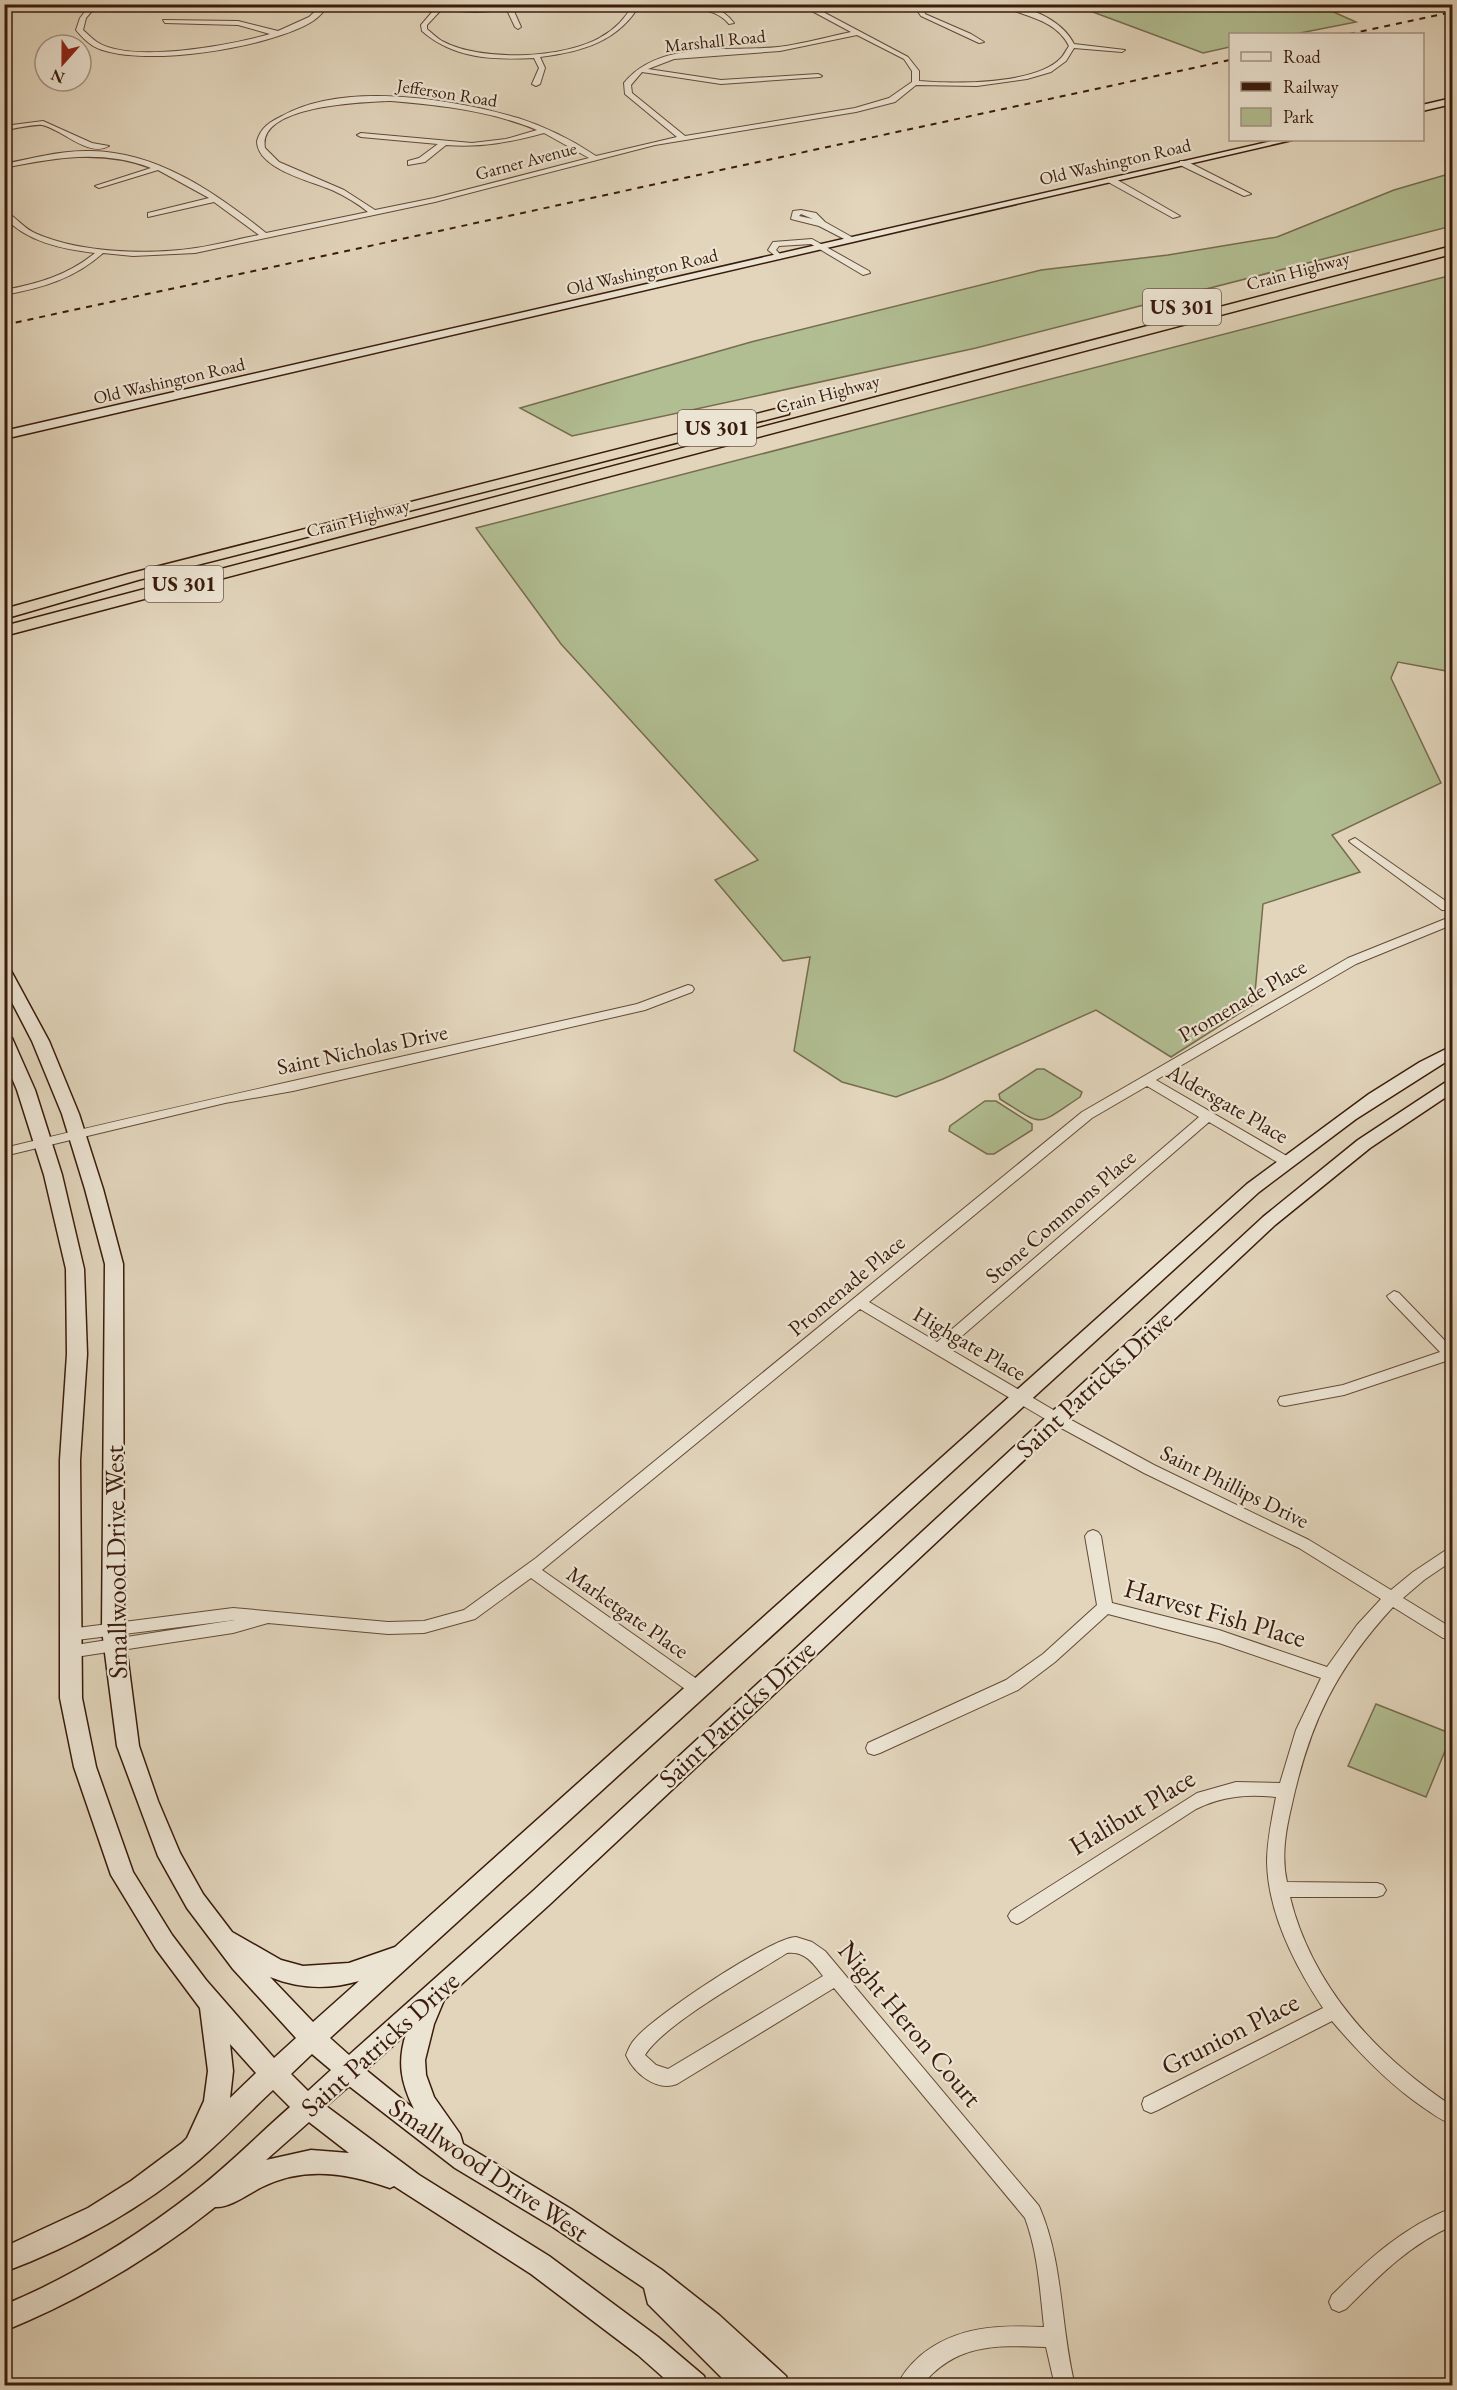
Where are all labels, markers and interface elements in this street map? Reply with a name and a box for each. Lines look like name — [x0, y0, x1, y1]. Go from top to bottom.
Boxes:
street label: Marshall Road — [663, 24, 767, 57]
north arrow — [33, 33, 93, 93]
legend — [1229, 33, 1424, 141]
text: Road — [1283, 45, 1322, 68]
text: N — [48, 64, 68, 89]
street label: Jefferson Road — [393, 73, 500, 112]
text: Railway — [1283, 75, 1339, 98]
text: Park — [1283, 105, 1314, 128]
street label: Old Washington Road — [1037, 133, 1194, 190]
street label: Garner Avenue — [473, 136, 579, 185]
street label: Old Washington Road — [564, 243, 721, 300]
street label: Crain Highway — [1244, 246, 1352, 295]
road number: US 301 — [1143, 289, 1221, 325]
street label: Old Washington Road — [91, 352, 248, 409]
street label: Crain Highway — [774, 369, 882, 418]
road number: US 301 — [678, 410, 756, 446]
street label: Crain Highway — [304, 493, 412, 542]
road number: US 301 — [145, 566, 223, 602]
street label: Promenade Place — [1173, 952, 1312, 1049]
street label: Saint Nicholas Drive — [274, 1017, 450, 1082]
street label: Aldersgate Place — [1161, 1056, 1294, 1150]
street label: Stone Commons Place — [979, 1143, 1142, 1290]
street label: Promenade Place — [782, 1228, 911, 1343]
street label: Highgate Place — [908, 1299, 1032, 1388]
street label: Saint Patricks Drive — [1008, 1302, 1179, 1465]
street label: Saint Phillips Drive — [1156, 1438, 1314, 1535]
street label: Smallwood Drive West — [96, 1444, 135, 1679]
street label: Marketgate Place — [561, 1560, 695, 1665]
street label: Harvest Fish Place — [1120, 1570, 1310, 1655]
street label: Saint Patricks Drive — [651, 1632, 822, 1795]
street label: Halibut Place — [1062, 1760, 1201, 1863]
street label: Night Heron Court — [831, 1933, 990, 2114]
street label: Saint Patricks Drive — [293, 1963, 466, 2124]
street label: Grunion Place — [1155, 1984, 1305, 2083]
street label: Smallwood Drive West — [383, 2090, 596, 2250]

